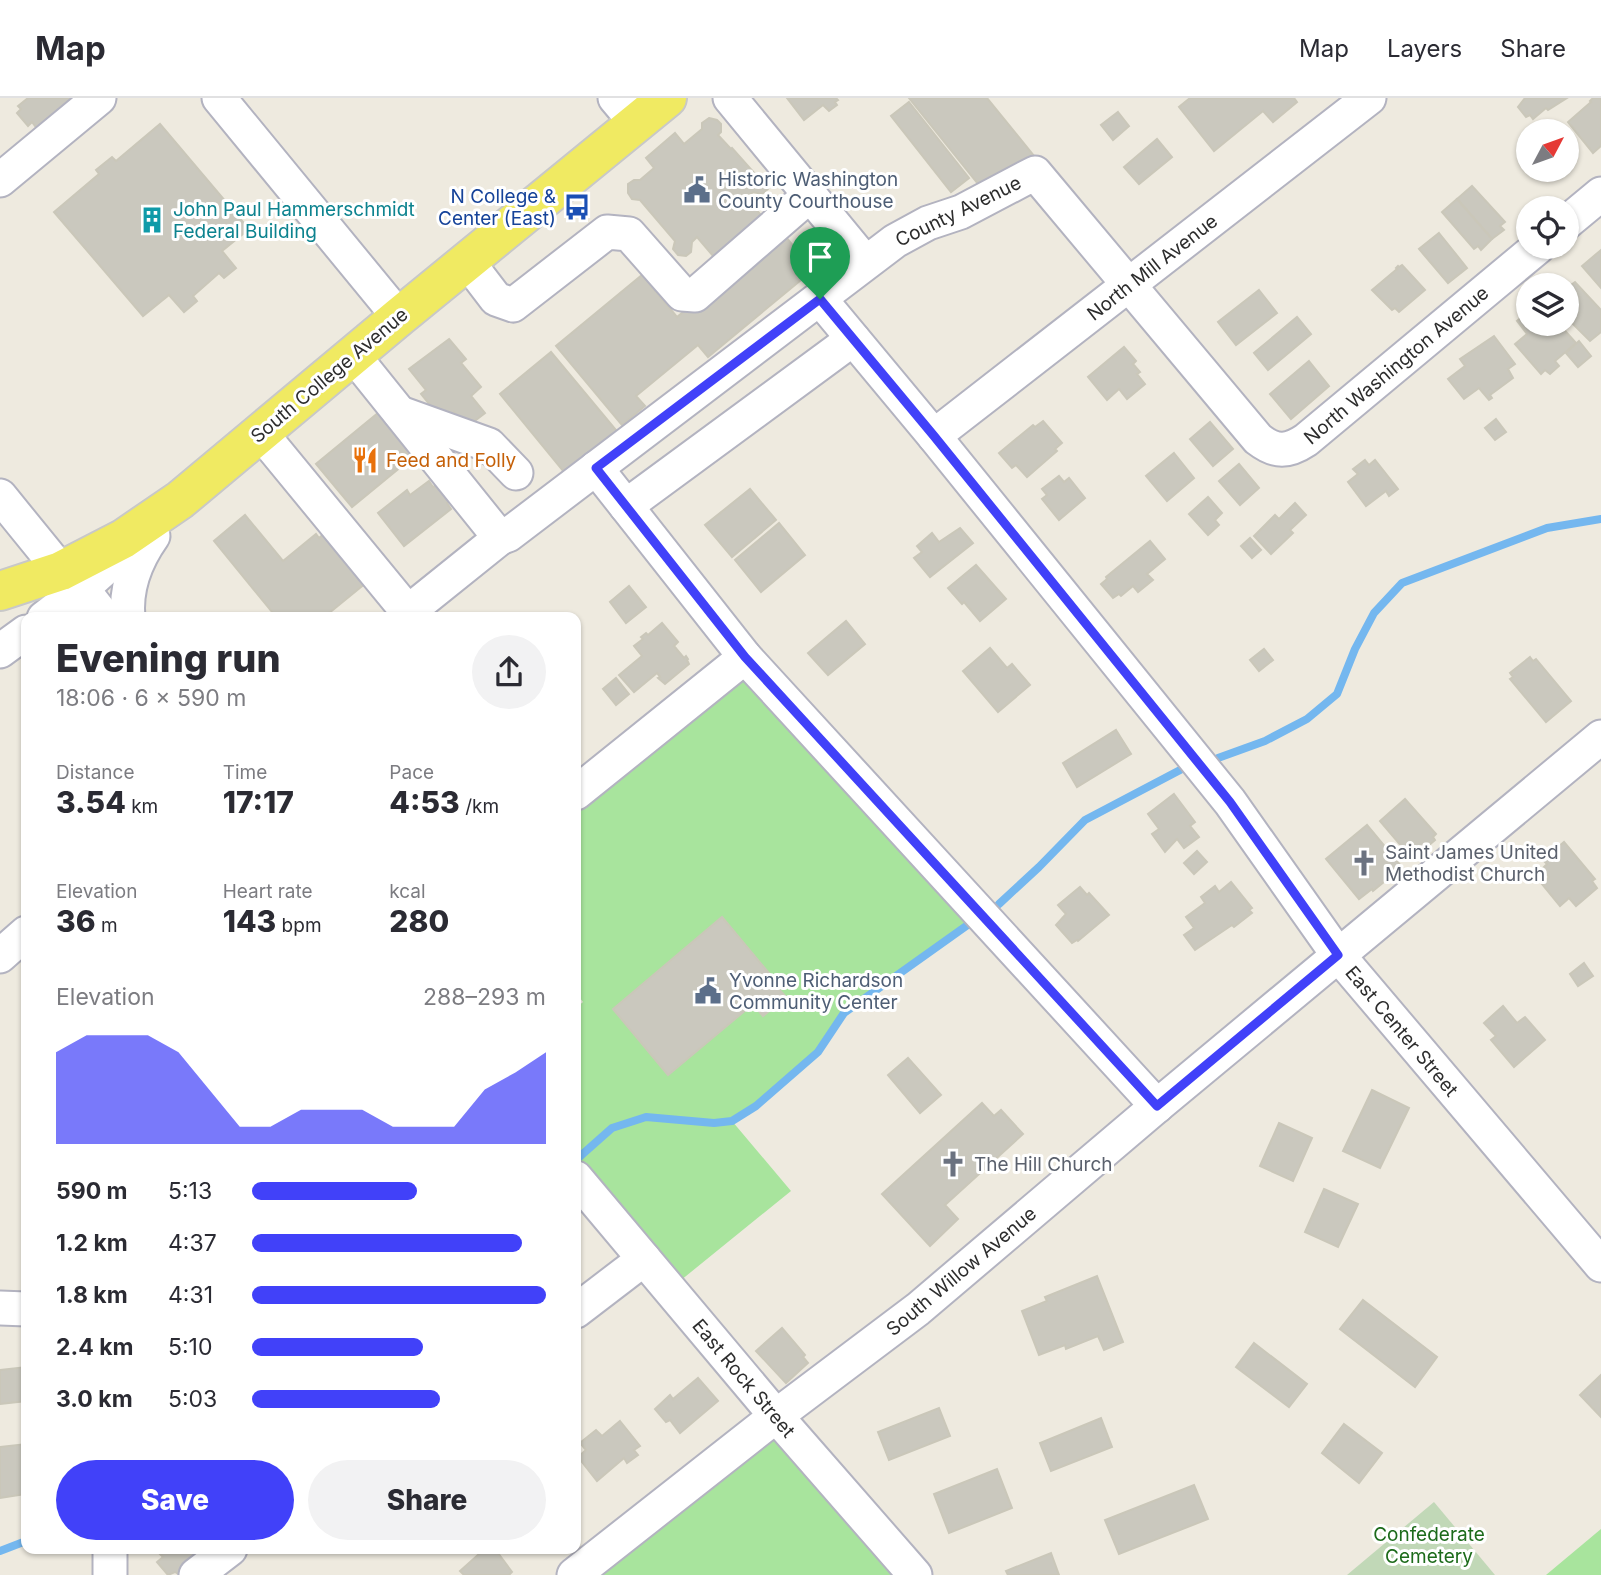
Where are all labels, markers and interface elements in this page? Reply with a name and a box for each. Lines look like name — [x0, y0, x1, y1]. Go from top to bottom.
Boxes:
text: Map — [35, 28, 106, 68]
text: Map — [1299, 34, 1349, 63]
text: Layers — [1387, 34, 1462, 63]
text: Share — [1500, 34, 1566, 63]
north arrow — [1516, 119, 1578, 182]
map controls — [1516, 119, 1579, 336]
place label: Historic Washington County Courthouse — [718, 168, 898, 213]
street label: County Avenue — [892, 171, 1025, 252]
public building icon: Historic Washington County Courthouse — [682, 175, 712, 205]
place label: N College & Center (East) — [438, 185, 556, 230]
bus stop icon: N College & Center (East) — [562, 192, 592, 222]
button: locate — [1516, 196, 1579, 259]
place label: John Paul Hammerschmidt Federal Building — [173, 198, 415, 243]
building icon: John Paul Hammerschmidt Federal Building — [137, 205, 167, 235]
street label: North Mill Avenue — [1083, 209, 1222, 325]
pin — [790, 227, 850, 299]
icon: arrive — [801, 238, 839, 276]
button: layers — [1516, 273, 1579, 336]
street label: North Washington Avenue — [1299, 281, 1493, 449]
street label: South College Avenue — [246, 303, 413, 448]
restaurant icon: Feed and Folly — [350, 445, 380, 475]
place label: Feed and Folly — [386, 449, 517, 472]
text: Evening run — [56, 635, 281, 681]
button: share — [472, 635, 546, 709]
text: 18:06 · 6 × 590 m — [56, 684, 246, 712]
text: Distance — [56, 761, 134, 784]
text: Time — [223, 761, 267, 784]
text: Pace — [389, 761, 434, 784]
text: 3.54 — [56, 784, 126, 820]
text: 17:17 — [223, 784, 294, 820]
text: 4:53 — [389, 784, 460, 820]
text: km — [126, 795, 158, 818]
text: /km — [460, 795, 499, 818]
place label: Saint James United Methodist Church — [1385, 841, 1559, 886]
church icon: Saint James United Methodist Church — [1349, 848, 1379, 878]
text: Elevation — [56, 880, 137, 903]
text: Heart rate — [223, 880, 313, 903]
text: kcal — [389, 880, 426, 903]
text: 36 — [56, 903, 96, 939]
text: 143 — [223, 903, 276, 939]
text: 280 — [389, 903, 449, 939]
text: m — [96, 914, 118, 937]
text: bpm — [276, 914, 322, 937]
street label: East Center Street — [1340, 961, 1463, 1101]
place label: Yvonne Richardson Community Center — [729, 969, 903, 1014]
public building icon: Yvonne Richardson Community Center — [693, 976, 723, 1006]
text: Elevation — [56, 983, 155, 1011]
text: 288–293 m — [423, 983, 546, 1011]
church icon: The Hill Church — [938, 1149, 968, 1179]
place label: The Hill Church — [974, 1153, 1112, 1176]
text: 590 m — [56, 1177, 128, 1205]
text: 5:13 — [168, 1177, 212, 1205]
street label: South Willow Avenue — [882, 1202, 1041, 1341]
text: 1.2 km — [56, 1229, 128, 1257]
text: 4:37 — [168, 1229, 217, 1257]
text: 1.8 km — [56, 1281, 128, 1309]
text: 4:31 — [168, 1281, 213, 1309]
street label: East Rock Street — [687, 1315, 800, 1442]
text: 2.4 km — [56, 1333, 134, 1361]
text: 5:10 — [168, 1333, 212, 1361]
text: 3.0 km — [56, 1385, 133, 1413]
text: 5:03 — [168, 1385, 217, 1413]
button: Save — [56, 1460, 294, 1540]
button: Share — [308, 1460, 546, 1540]
park label: Confederate Cemetery — [1373, 1523, 1485, 1568]

